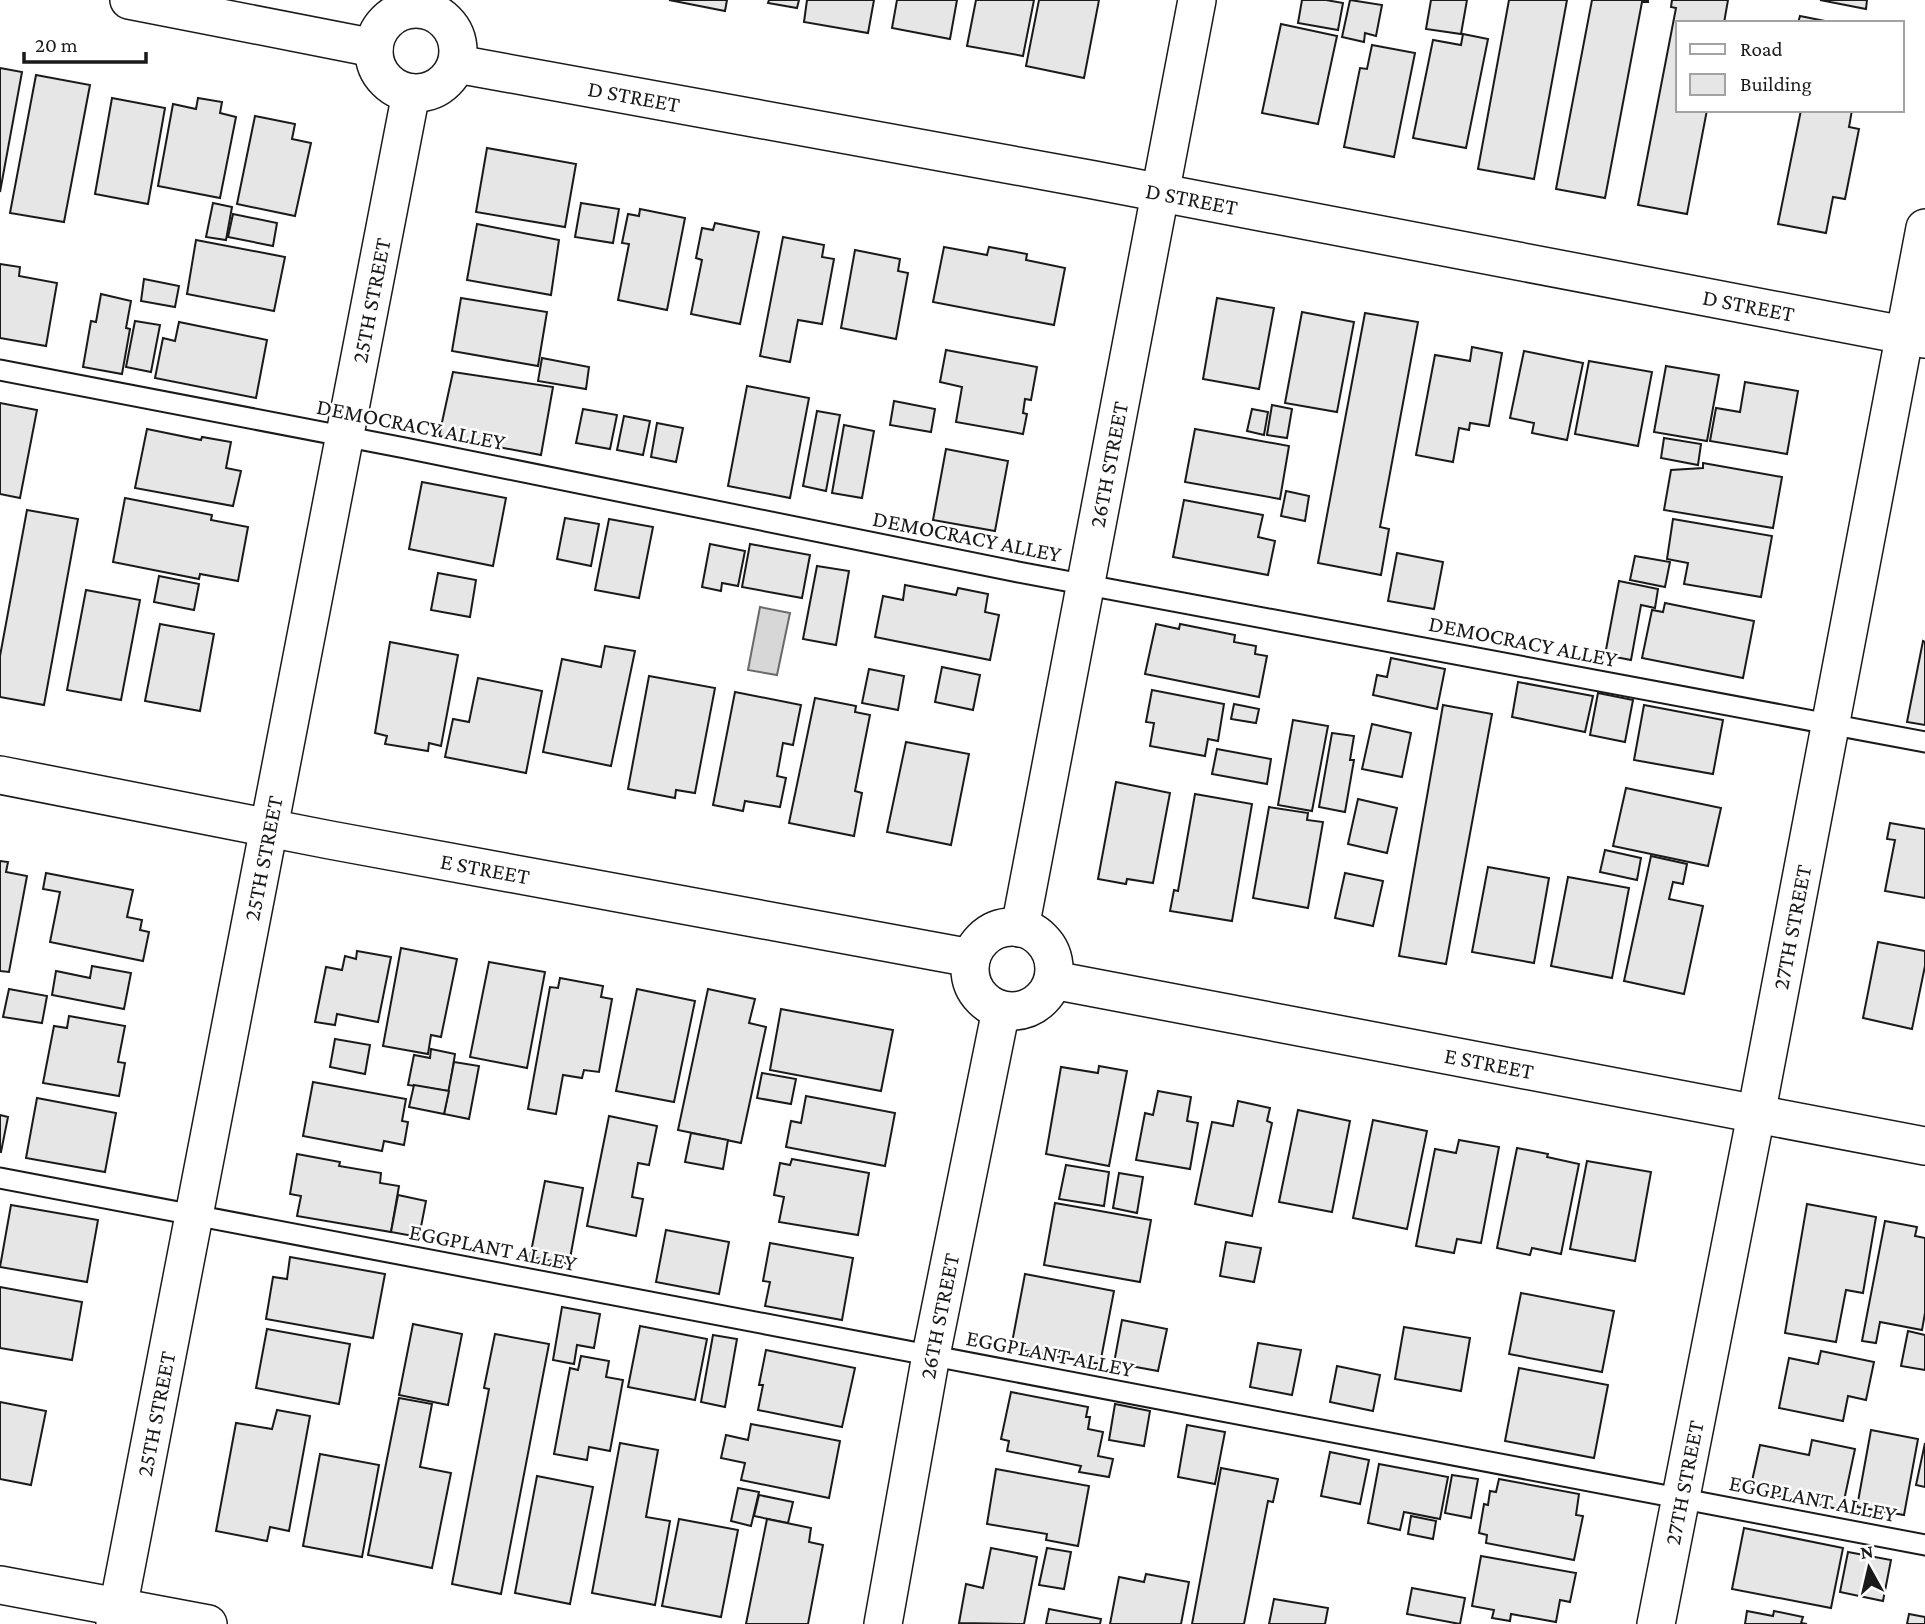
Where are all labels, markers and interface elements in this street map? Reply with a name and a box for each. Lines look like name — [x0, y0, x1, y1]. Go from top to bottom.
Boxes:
scale bar — [24, 21, 147, 65]
legend — [1676, 21, 1904, 112]
text: 20 m — [35, 33, 78, 57]
text: Road — [1740, 37, 1783, 61]
text: Building — [1740, 72, 1812, 96]
street label: D STREET — [586, 75, 683, 117]
street label: D STREET — [1144, 177, 1240, 220]
street label: 25TH STREET — [346, 235, 396, 365]
street label: D STREET — [1700, 284, 1797, 327]
street label: DEMOCRACY ALLEY — [315, 393, 508, 455]
street label: 26TH STREET — [1084, 399, 1133, 530]
street label: DEMOCRACY ALLEY — [871, 505, 1064, 567]
street label: DEMOCRACY ALLEY — [1427, 610, 1620, 672]
street label: 25TH STREET — [238, 793, 288, 923]
street label: E STREET — [438, 848, 532, 890]
street label: 27TH STREET — [1767, 862, 1817, 992]
street label: E STREET — [1442, 1042, 1536, 1084]
street label: EGGPLANT ALLEY — [407, 1218, 580, 1276]
street label: 26TH STREET — [914, 1250, 964, 1381]
street label: EGGPLANT ALLEY — [964, 1324, 1137, 1382]
street label: 25TH STREET — [131, 1349, 181, 1479]
street label: 27TH STREET — [1659, 1418, 1709, 1547]
street label: EGGPLANT ALLEY — [1727, 1469, 1900, 1527]
north arrow — [1834, 1533, 1904, 1603]
text: N — [1859, 1540, 1875, 1563]

